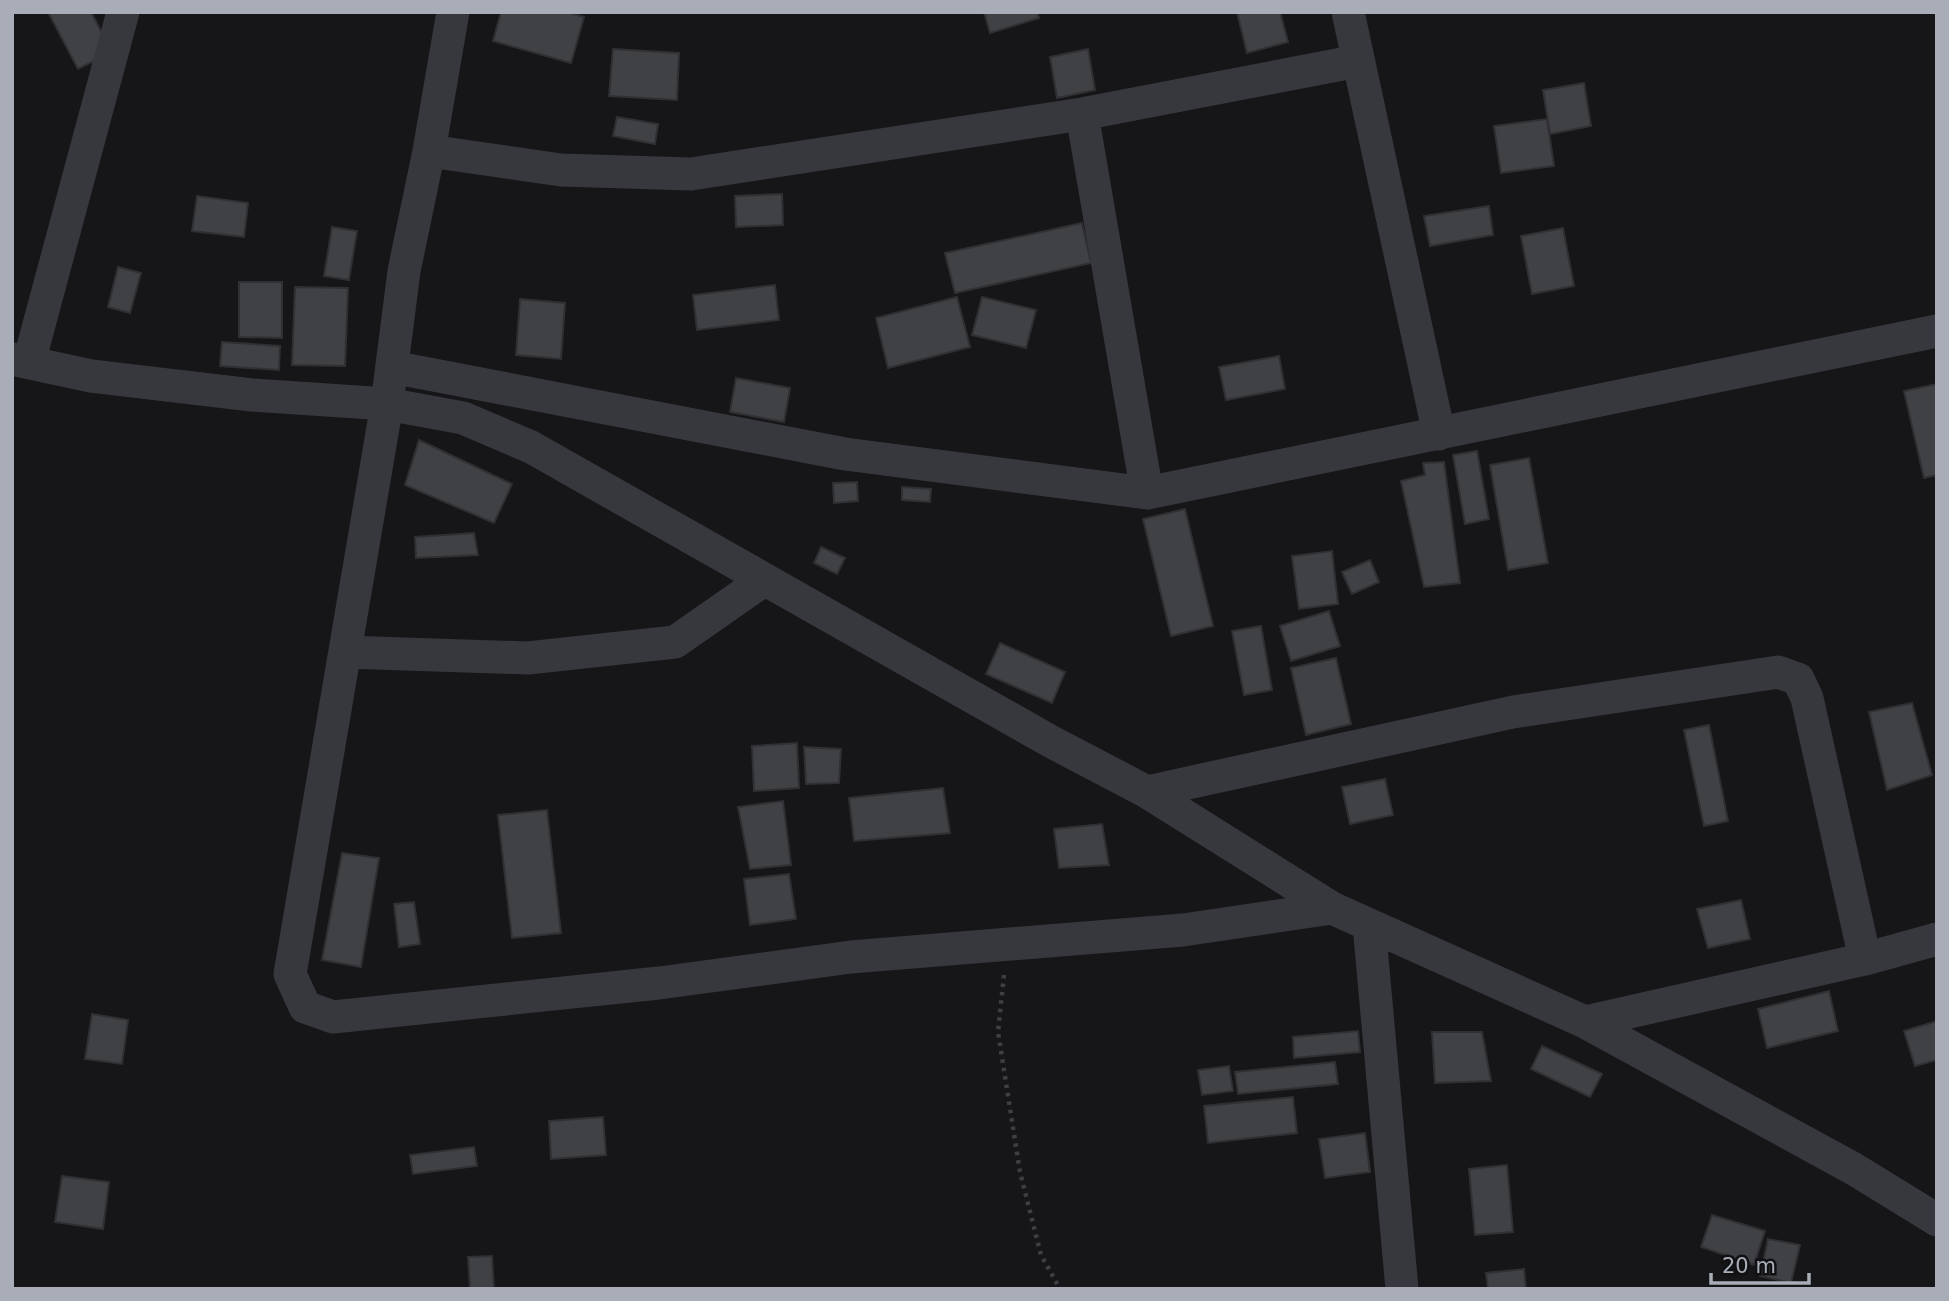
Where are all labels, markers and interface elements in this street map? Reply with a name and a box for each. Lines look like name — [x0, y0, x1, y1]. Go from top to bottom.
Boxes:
scale bar — [1711, 1242, 1809, 1286]
text: 20 m — [1722, 1254, 1776, 1278]

